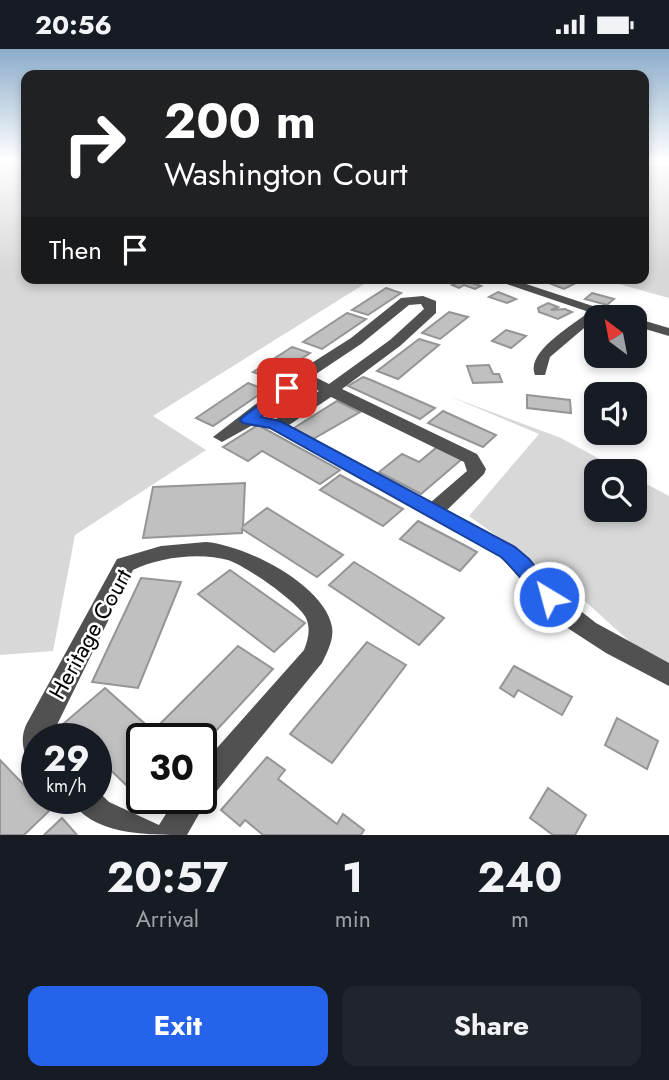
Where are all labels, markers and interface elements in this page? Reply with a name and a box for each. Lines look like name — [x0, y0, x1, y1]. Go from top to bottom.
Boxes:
text: 20:56 — [35, 6, 112, 44]
text: 200 m — [164, 86, 316, 156]
icon: right — [49, 98, 140, 189]
text: Washington Court — [164, 151, 407, 197]
text: Then — [49, 231, 102, 269]
icon: arrive — [116, 231, 154, 269]
north arrow — [584, 305, 648, 367]
map controls — [584, 305, 647, 522]
pin — [257, 358, 317, 418]
icon: arrive — [268, 369, 306, 407]
button: sound — [584, 382, 647, 445]
button: search — [584, 459, 647, 522]
position arrow — [512, 560, 586, 634]
street label: Heritage Court — [40, 562, 140, 705]
speed limit sign: 30 — [126, 723, 217, 814]
text: 29 — [43, 734, 90, 784]
text: km/h — [46, 773, 87, 799]
text: 20:57 — [107, 847, 228, 908]
text: 1 — [342, 847, 363, 908]
text: 240 — [478, 847, 562, 908]
text: Arrival — [136, 902, 199, 936]
text: min — [335, 902, 371, 936]
text: m — [511, 902, 529, 936]
button: Exit — [28, 986, 328, 1066]
button: Share — [342, 986, 641, 1066]

